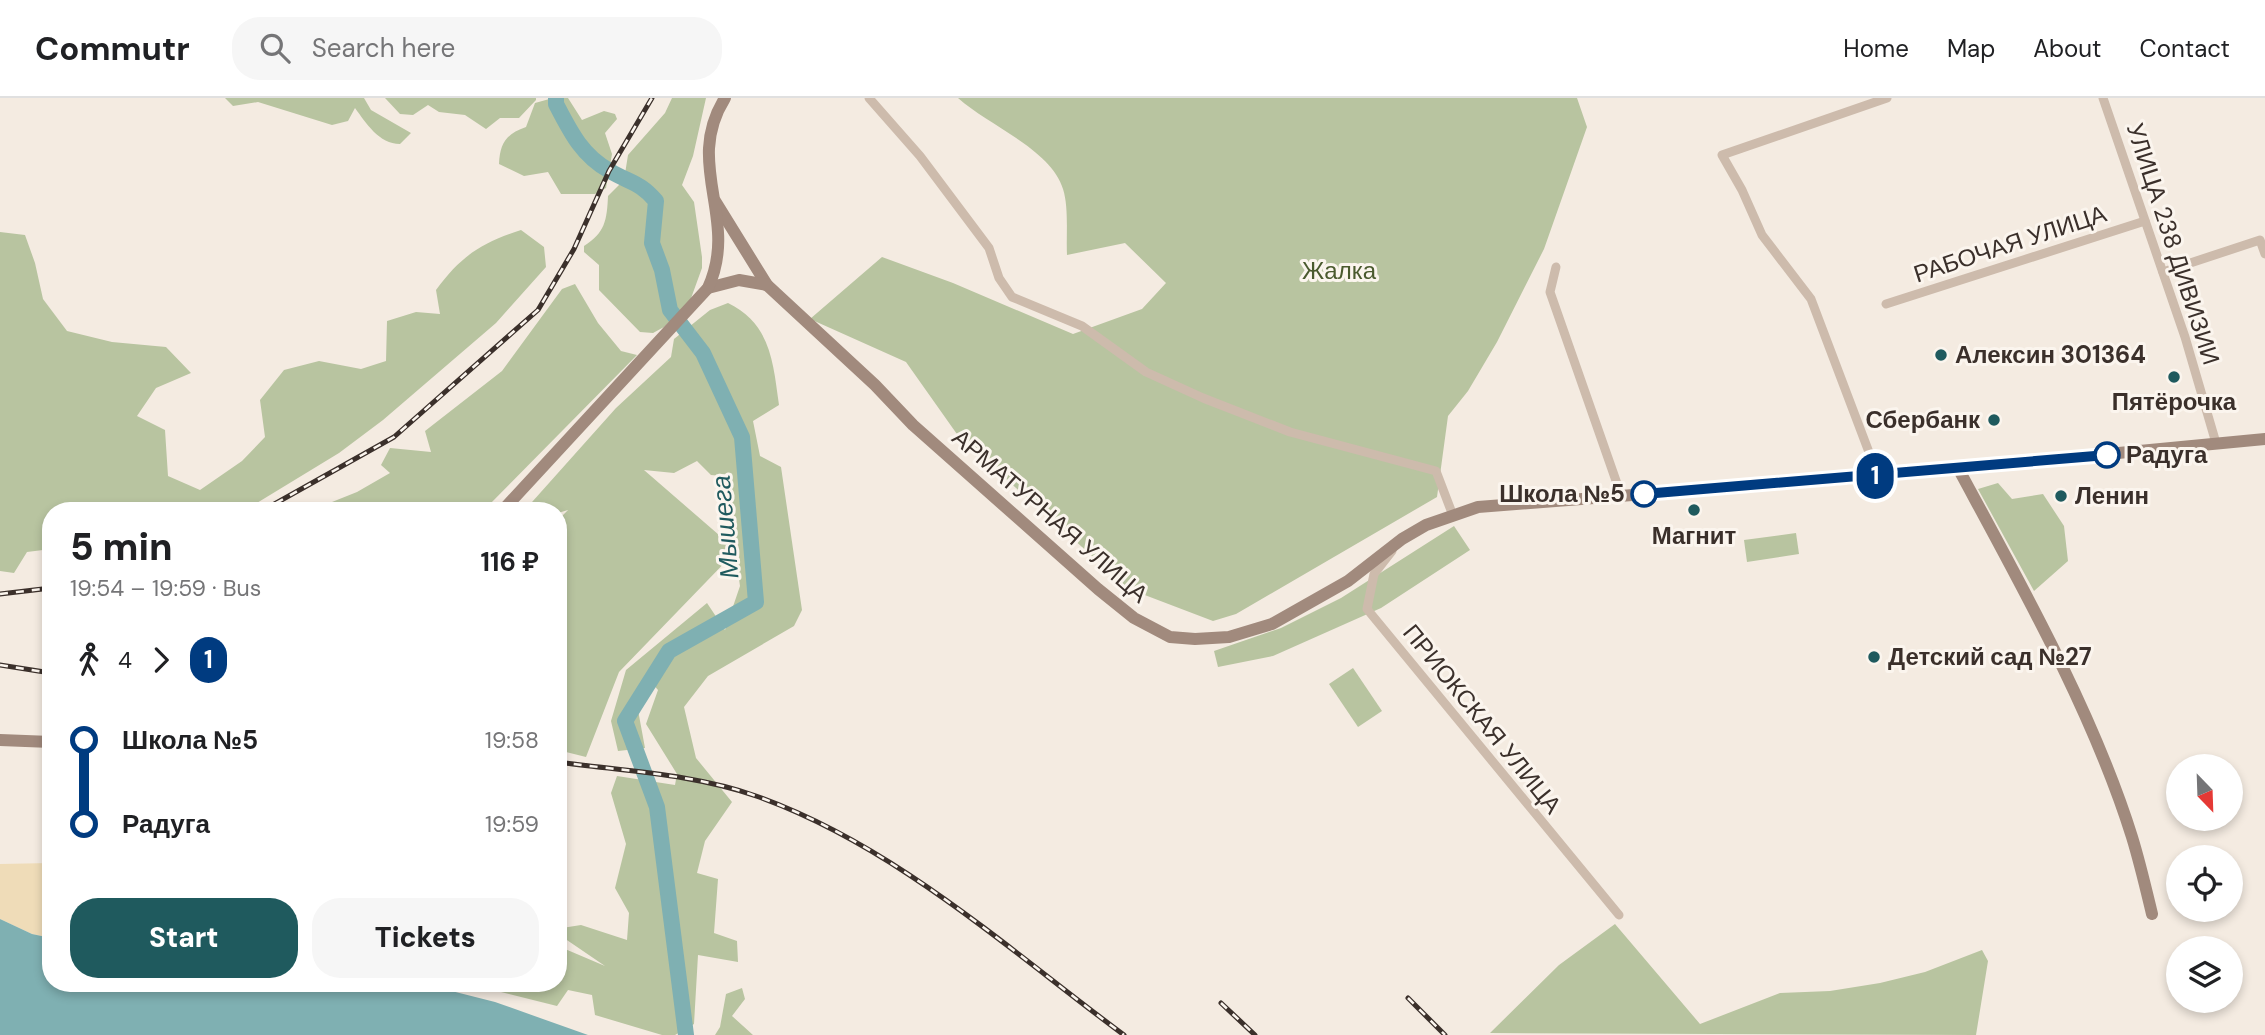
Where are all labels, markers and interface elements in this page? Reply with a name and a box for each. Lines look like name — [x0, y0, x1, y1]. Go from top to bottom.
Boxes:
search box — [232, 17, 722, 80]
text: Commutr — [35, 27, 190, 70]
icon: search — [256, 29, 294, 67]
text: Search here — [312, 31, 455, 65]
text: Home — [1843, 33, 1909, 64]
text: Map — [1947, 33, 1995, 64]
text: About — [2033, 33, 2102, 64]
text: Contact — [2140, 33, 2230, 64]
street label: УЛИЦА 238 ДИВИЗИИ — [2120, 119, 2227, 369]
street label: РАБОЧАЯ УЛИЦА — [1909, 198, 2110, 289]
park label: Жалка — [1302, 255, 1377, 286]
place label: Алексин 301364 — [1955, 339, 2146, 370]
marker: Алексин 301364 — [1933, 347, 1949, 363]
marker: Пятёрочка — [2166, 369, 2182, 385]
place label: Пятёрочка — [2112, 386, 2237, 417]
place label: Сбербанк — [1865, 404, 1981, 435]
marker: Сбербанк — [1986, 412, 2002, 428]
street label: АРМАТУРНАЯ УЛИЦА — [946, 422, 1155, 609]
place label: Радуга — [2126, 439, 2208, 470]
marker: Радуга — [2094, 442, 2120, 468]
line badge: 1 — [1852, 453, 1898, 499]
text: 1 — [1871, 460, 1879, 491]
water label: Мышега — [704, 474, 746, 580]
place label: Школа №5 — [1499, 478, 1625, 509]
place label: Ленин — [2075, 480, 2149, 511]
marker: Школа №5 — [1631, 481, 1657, 507]
marker: Ленин — [2053, 488, 2069, 504]
marker: Магнит — [1686, 502, 1702, 518]
place label: Магнит — [1652, 520, 1737, 551]
text: 5 min — [70, 522, 173, 572]
text: 116 ₽ — [480, 545, 539, 579]
text: 19:54 – 19:59 · Bus — [70, 573, 261, 603]
street label: ПРИОКСКАЯ УЛИЦА — [1396, 618, 1568, 820]
icon: walk — [70, 641, 108, 679]
icon: forward — [142, 641, 180, 679]
place label: Детский сад №27 — [1888, 641, 2092, 672]
text: 1 — [204, 644, 213, 675]
text: 4 — [118, 645, 132, 675]
marker: Детский сад №27 — [1866, 649, 1882, 665]
text: Школа №5 — [122, 723, 258, 757]
text: 19:58 — [485, 725, 539, 755]
north arrow — [2166, 754, 2244, 831]
map controls — [2166, 754, 2243, 1013]
text: Радуга — [122, 807, 210, 841]
text: 19:59 — [485, 809, 539, 839]
button: locate — [2166, 845, 2243, 922]
button: Start — [70, 898, 298, 978]
button: Tickets — [312, 898, 539, 978]
button: layers — [2166, 936, 2243, 1013]

